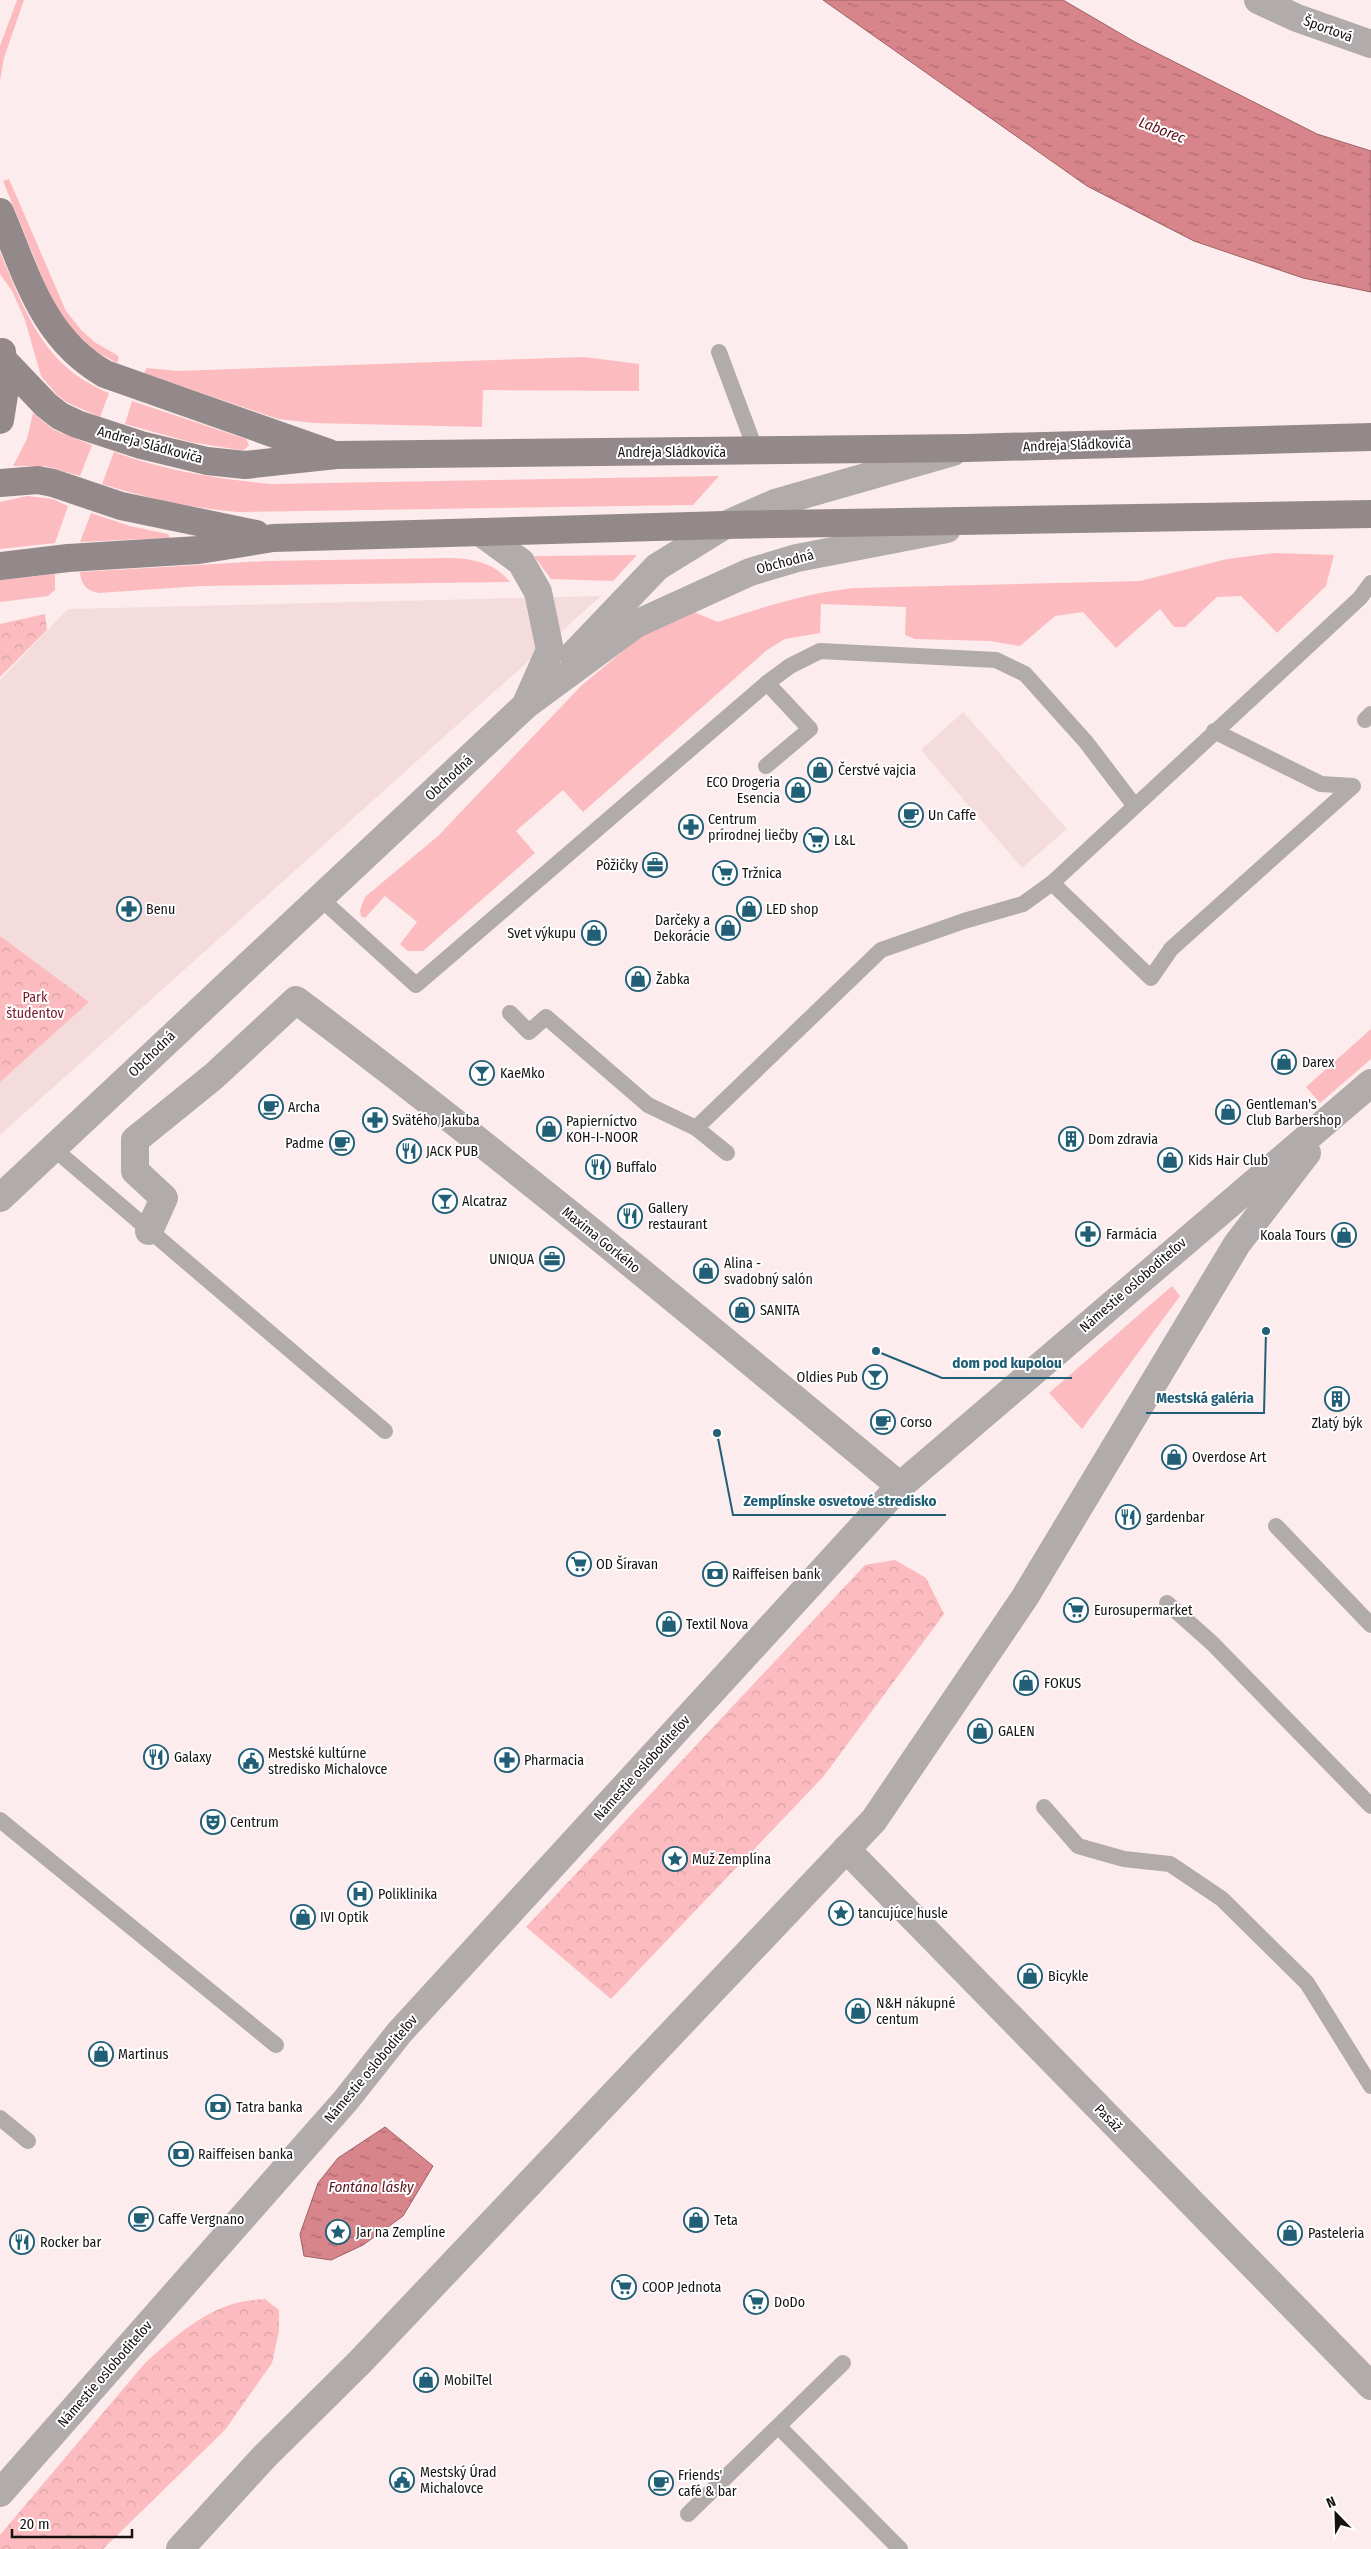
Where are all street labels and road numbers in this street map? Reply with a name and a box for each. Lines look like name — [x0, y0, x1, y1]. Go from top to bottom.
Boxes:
street label: Športová — [1301, 11, 1355, 46]
street label: Andreja Sládkoviča — [95, 423, 205, 467]
street label: Andreja Sládkoviča — [1023, 435, 1132, 455]
street label: Andreja Sládkoviča — [618, 444, 726, 461]
street label: Obchodná — [754, 546, 816, 578]
street label: Obchodná — [422, 752, 476, 804]
street label: Obchodná — [125, 1027, 179, 1081]
street label: Maxima Gorkého — [558, 1203, 644, 1277]
street label: Námestie osloboditeľov — [1076, 1234, 1190, 1336]
street label: Námestie osloboditeľov — [590, 1711, 694, 1824]
street label: Námestie osloboditeľov — [321, 2011, 422, 2126]
street label: Pasáž — [1091, 2101, 1125, 2136]
street label: Námestie osloboditeľov — [54, 2317, 156, 2431]

